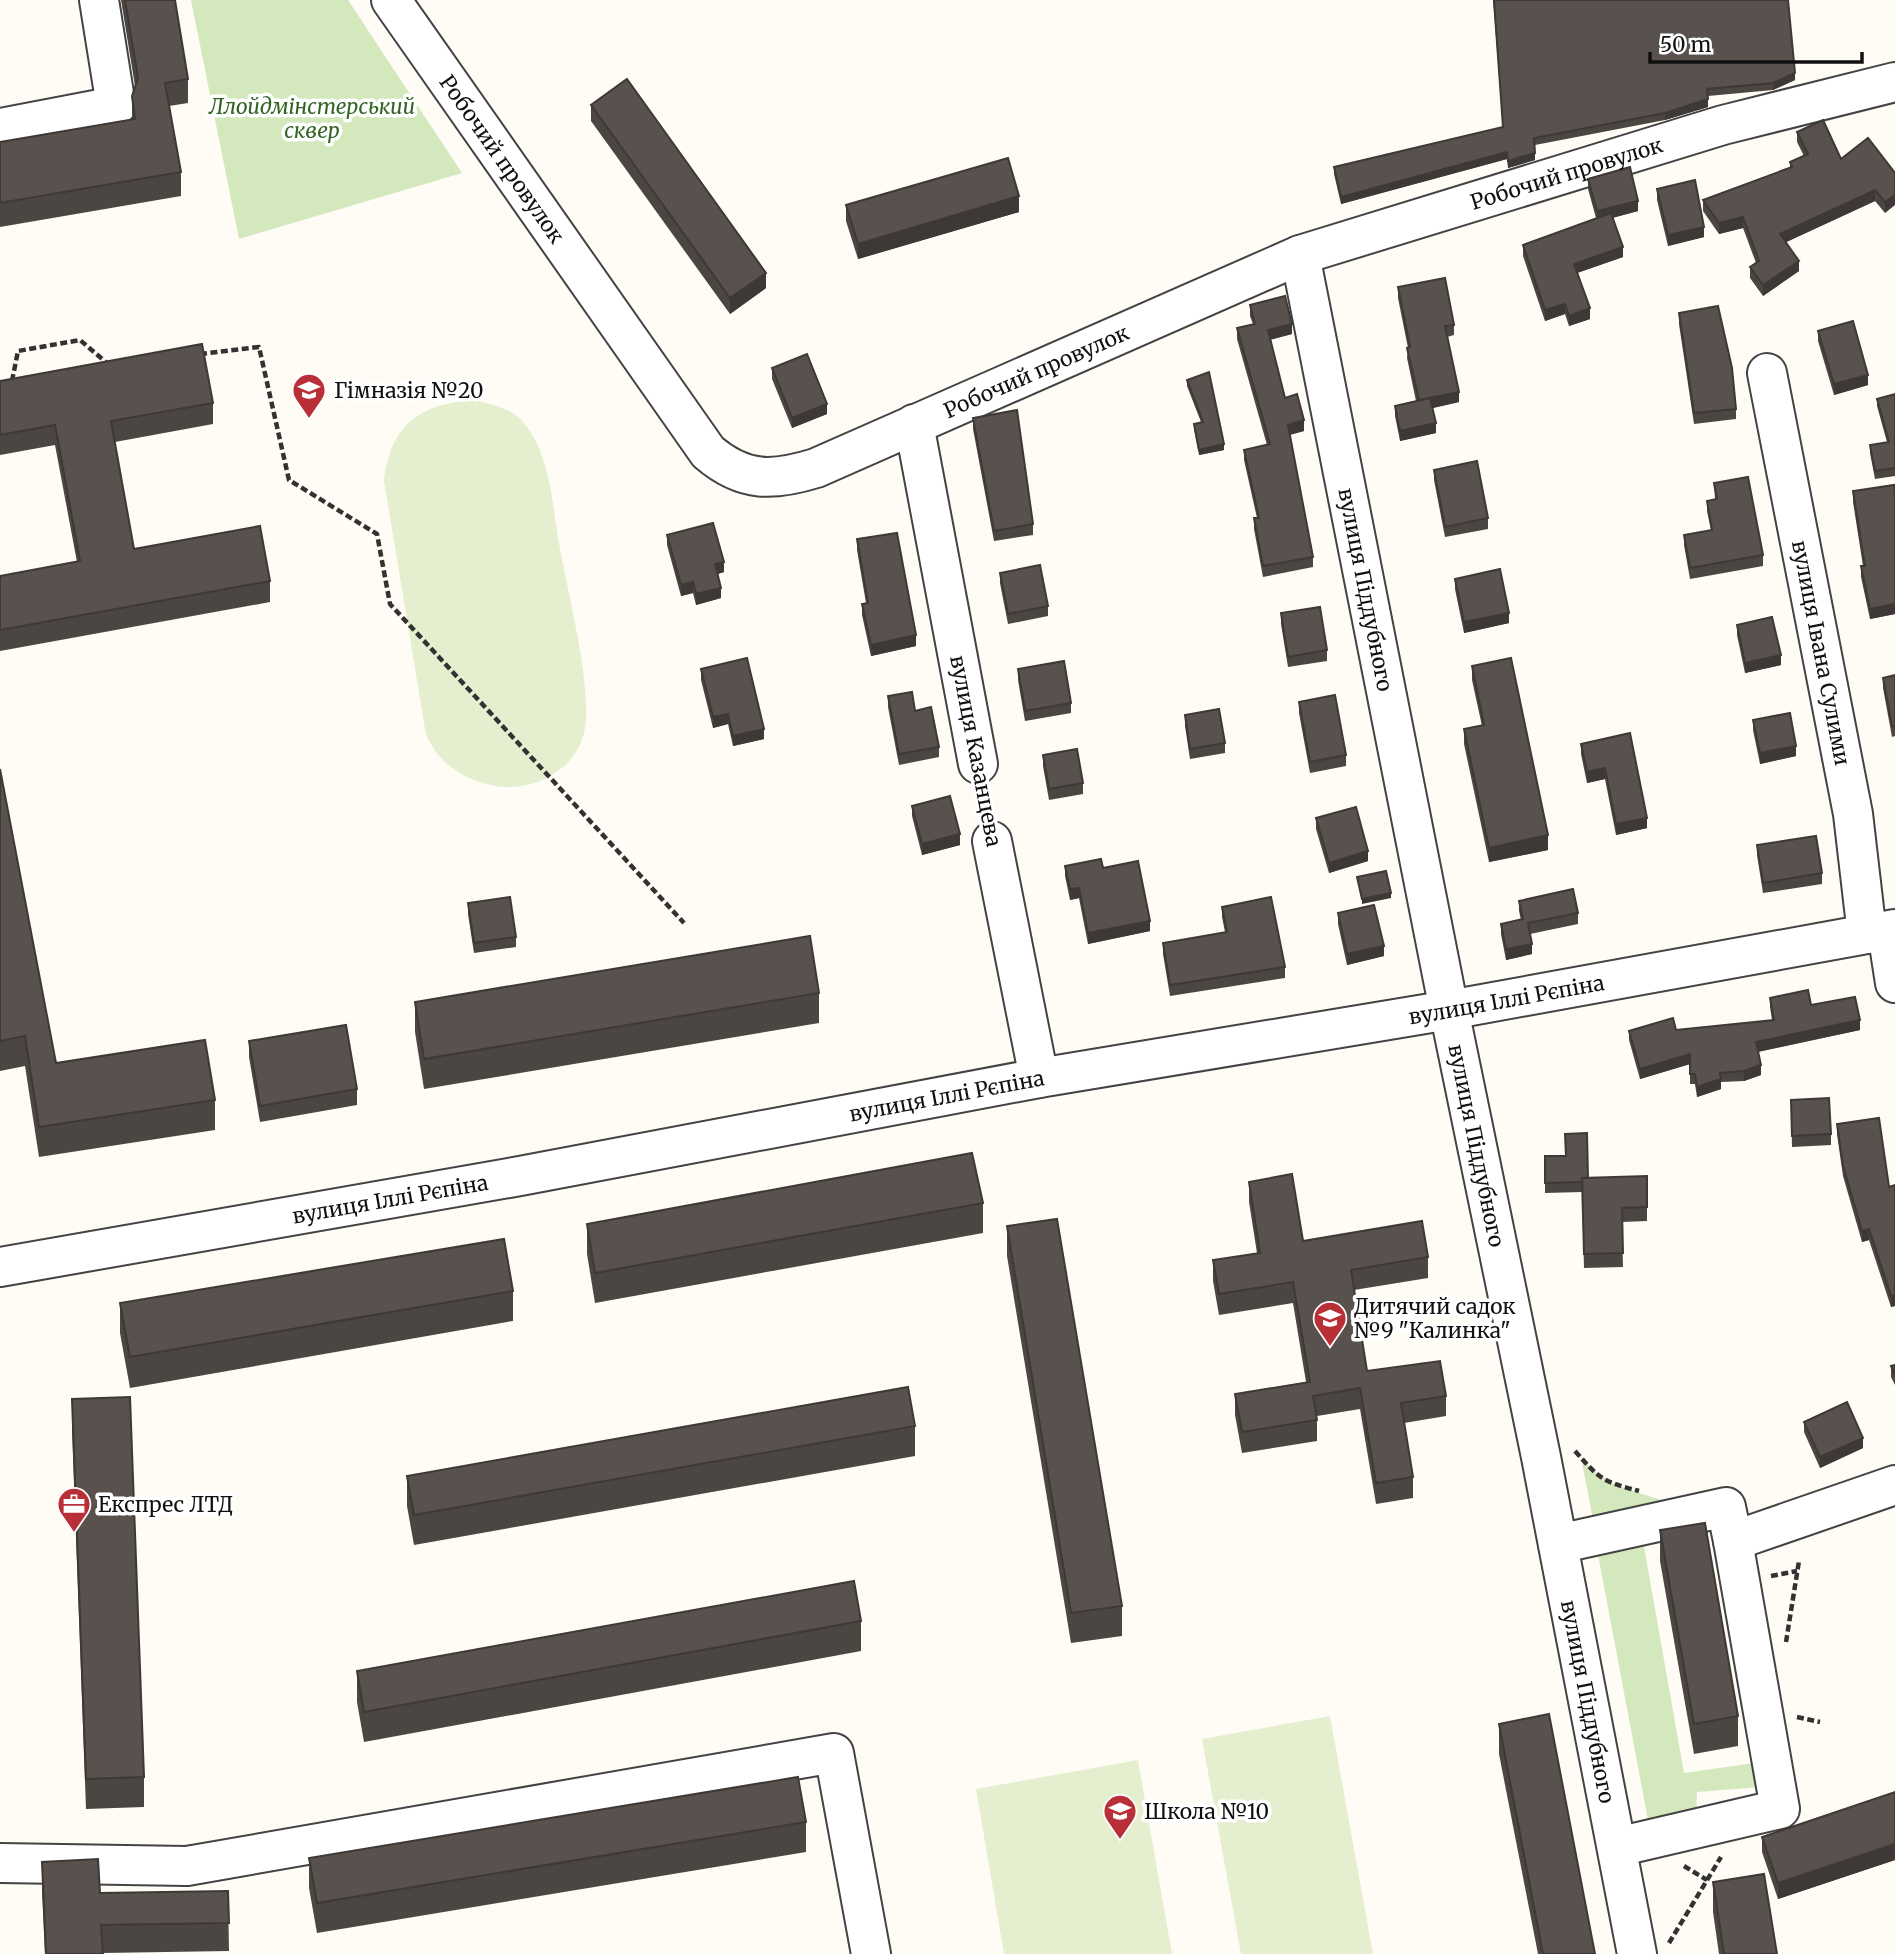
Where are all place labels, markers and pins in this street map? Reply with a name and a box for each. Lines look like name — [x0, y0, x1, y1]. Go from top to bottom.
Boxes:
school or university icon: Гімназія №20 — [290, 371, 328, 420]
place label: Гімназія №20 — [334, 377, 483, 404]
place label: Дитячий садок №9 "Калинка" — [1354, 1293, 1516, 1344]
school or university icon: Дитячий садок №9 "Калинка" — [1311, 1299, 1349, 1348]
office icon: Експрес ЛТД — [55, 1485, 93, 1534]
place label: Експрес ЛТД — [98, 1491, 233, 1518]
school or university icon: Школа №10 — [1101, 1792, 1139, 1841]
place label: Школа №10 — [1144, 1798, 1269, 1825]

